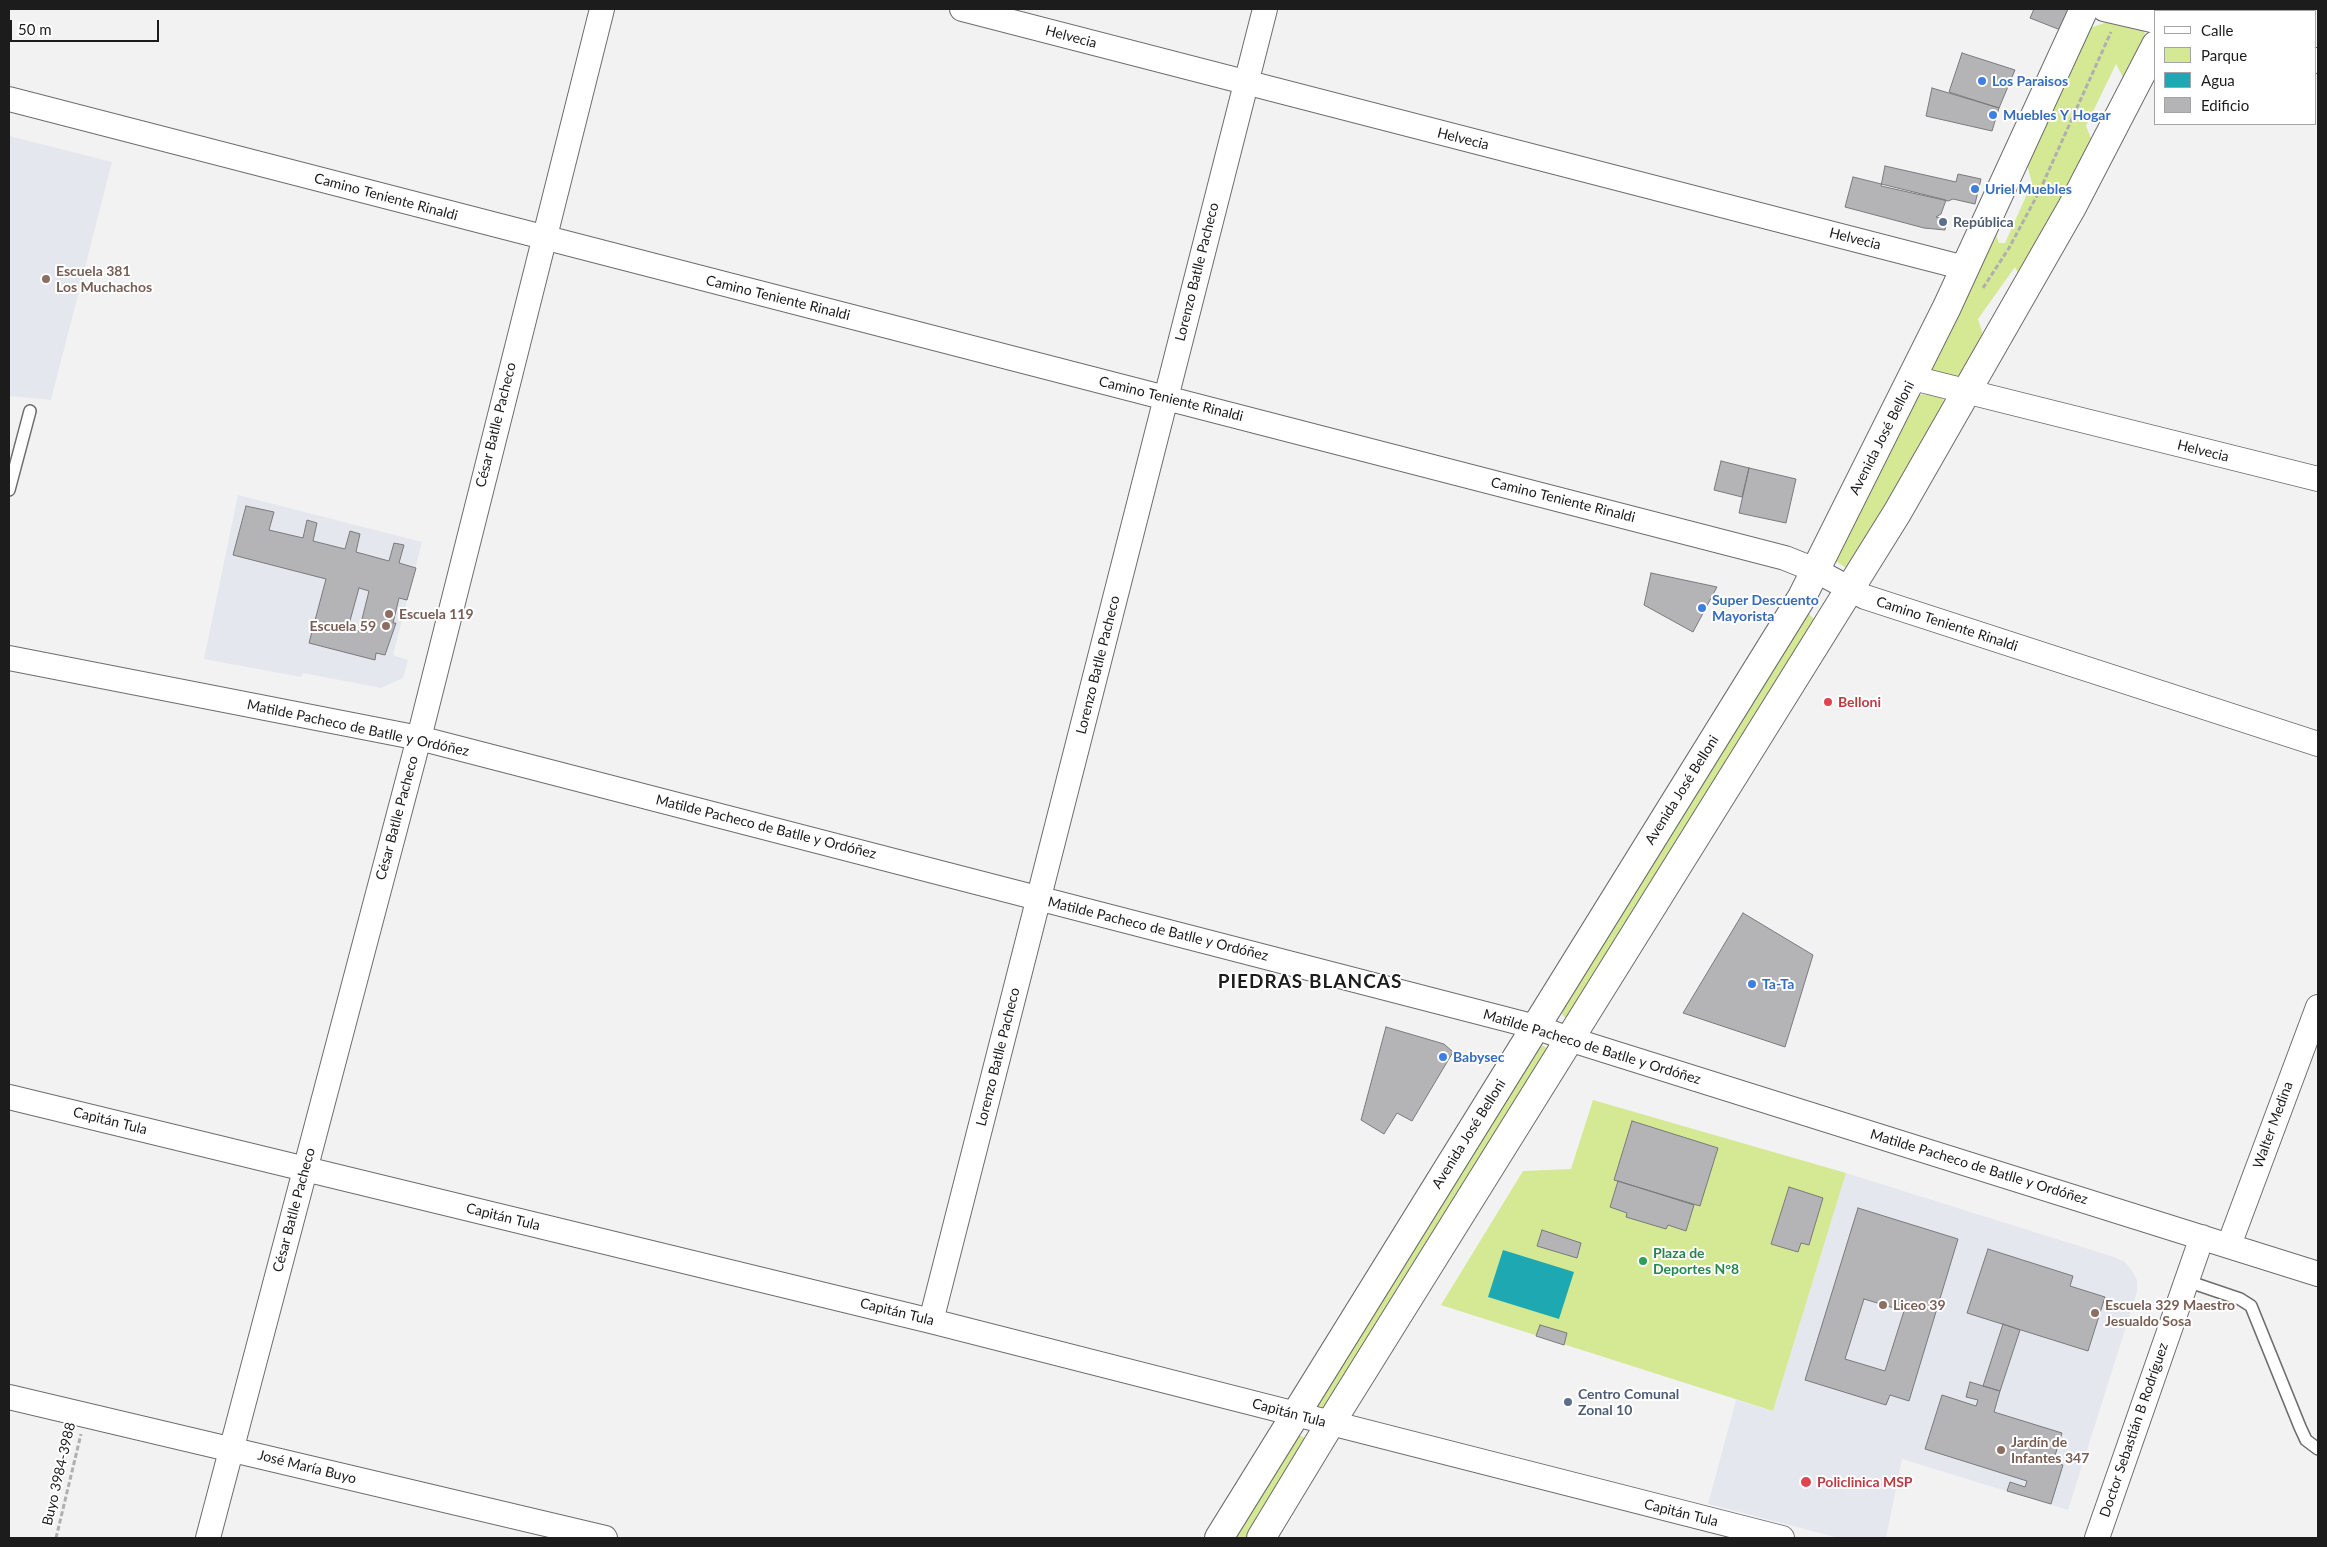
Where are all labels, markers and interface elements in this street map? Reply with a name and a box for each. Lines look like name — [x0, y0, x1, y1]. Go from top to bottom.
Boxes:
scale bar — [12, 10, 161, 42]
legend — [2154, 10, 2317, 125]
text: 50 m — [18, 20, 52, 38]
text: Calle — [2201, 21, 2233, 39]
street label: Helvecia — [1043, 22, 1099, 52]
text: Parque — [2201, 46, 2247, 64]
text: Agua — [2201, 71, 2235, 89]
place label: Los Paraisos — [1992, 73, 2068, 89]
marker: Los Paraisos — [1976, 75, 1988, 87]
text: Edificio — [2201, 96, 2249, 114]
place label: Muebles Y Hogar — [2003, 107, 2111, 123]
marker: Muebles Y Hogar — [1987, 109, 1999, 121]
street label: Helvecia — [1435, 124, 1491, 154]
street label: Camino Teniente Rinaldi — [312, 170, 460, 224]
place label: Uriel Muebles — [1985, 181, 2072, 197]
marker: Uriel Muebles — [1969, 183, 1981, 195]
street label: Lorenzo Batlle Pacheco — [1172, 201, 1222, 343]
place label: República — [1953, 214, 2014, 230]
marker: República — [1937, 216, 1949, 228]
street label: Helvecia — [1827, 224, 1883, 254]
place label: Escuela 381 Los Muchachos — [56, 263, 152, 296]
street label: Camino Teniente Rinaldi — [704, 272, 852, 324]
marker: Escuela 381 Los Muchachos — [40, 273, 52, 285]
street label: César Batlle Pacheco — [472, 361, 520, 489]
street label: Camino Teniente Rinaldi — [1097, 373, 1245, 425]
street label: Avenida José Belloni — [1846, 378, 1918, 498]
street label: Helvecia — [2175, 436, 2231, 466]
street label: Camino Teniente Rinaldi — [1489, 474, 1637, 526]
place label: Super Descuento Mayorista — [1712, 592, 1819, 624]
street label: Camino Teniente Rinaldi — [1874, 593, 2020, 655]
street label: Lorenzo Batlle Pacheco — [1073, 594, 1123, 736]
marker: Super Descuento Mayorista — [1696, 602, 1708, 614]
place label: Escuela 119 — [399, 606, 474, 622]
marker: Escuela 119 — [383, 608, 395, 620]
place label: Escuela 59 — [310, 618, 376, 634]
marker: Escuela 59 — [380, 620, 392, 632]
place label: Belloni — [1838, 694, 1881, 710]
street label: Matilde Pacheco de Batlle y Ordóñez — [245, 696, 471, 760]
marker: Belloni — [1822, 696, 1834, 708]
street label: Avenida José Belloni — [1642, 732, 1722, 848]
street label: César Batlle Pacheco — [372, 754, 422, 882]
street label: Matilde Pacheco de Batlle y Ordóñez — [654, 791, 878, 863]
street label: Matilde Pacheco de Batlle y Ordóñez — [1046, 893, 1270, 965]
district label: PIEDRAS BLANCAS — [1216, 971, 1404, 993]
place label: Ta-Ta — [1762, 976, 1794, 992]
marker: Ta-Ta — [1746, 978, 1758, 990]
street label: Lorenzo Batlle Pacheco — [973, 986, 1023, 1128]
street label: Matilde Pacheco de Batlle y Ordóñez — [1481, 1006, 1703, 1088]
place label: Babysec — [1453, 1049, 1505, 1065]
marker: Babysec — [1437, 1051, 1449, 1063]
street label: Avenida José Belloni — [1429, 1076, 1509, 1192]
street label: Walter Medina — [2250, 1079, 2296, 1171]
street label: Capitán Tula — [71, 1104, 149, 1138]
street label: Matilde Pacheco de Batlle y Ordóñez — [1868, 1126, 2090, 1208]
street label: César Batlle Pacheco — [269, 1146, 319, 1274]
street label: Capitán Tula — [464, 1200, 542, 1234]
place label: Plaza de Deportes N°8 — [1653, 1245, 1739, 1278]
marker: Plaza de Deportes N°8 — [1637, 1255, 1649, 1267]
street label: Capitán Tula — [858, 1295, 936, 1329]
place label: Liceo 39 — [1893, 1297, 1946, 1313]
place label: Escuela 329 Maestro Jesualdo Sosa — [2105, 1297, 2235, 1330]
marker: Liceo 39 — [1877, 1299, 1889, 1311]
marker: Escuela 329 Maestro Jesualdo Sosa — [2089, 1307, 2101, 1319]
street label: Doctor Sebastián B Rodríguez — [2096, 1340, 2172, 1520]
place label: Centro Comunal Zonal 10 — [1578, 1386, 1679, 1418]
street label: Capitán Tula — [1250, 1395, 1328, 1431]
marker: Centro Comunal Zonal 10 — [1562, 1396, 1574, 1408]
street label: Buyo 3984-3988 — [39, 1421, 79, 1527]
place label: Jardín de Infantes 347 — [2011, 1434, 2089, 1466]
marker: Jardín de Infantes 347 — [1995, 1444, 2007, 1456]
street label: José María Buyo — [256, 1447, 358, 1487]
place label: Policlinica MSP — [1817, 1474, 1912, 1490]
marker: Policlinica MSP — [1799, 1475, 1813, 1489]
street label: Capitán Tula — [1642, 1496, 1720, 1530]

